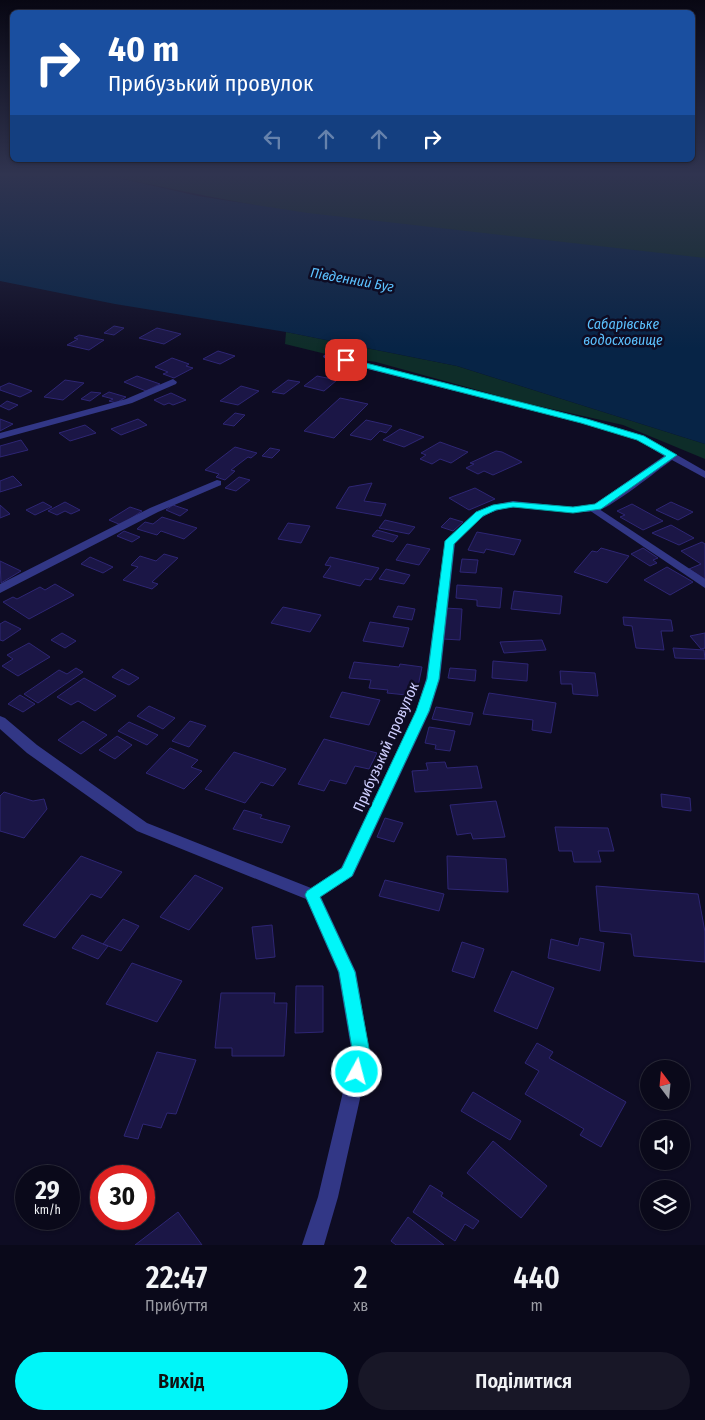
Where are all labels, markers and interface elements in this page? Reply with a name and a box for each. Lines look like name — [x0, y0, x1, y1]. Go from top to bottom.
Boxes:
text: 40 m — [108, 28, 179, 70]
icon: right — [25, 30, 90, 95]
text: Прибузький провулок — [108, 70, 313, 97]
icon: left — [259, 125, 287, 153]
icon: ahead — [312, 125, 340, 153]
icon: ahead — [365, 125, 393, 153]
icon: right — [418, 125, 446, 153]
water label: Південний Буг — [309, 264, 395, 296]
water label: Сабарівське водосховище — [583, 316, 663, 349]
pin — [325, 339, 367, 381]
icon: arrive — [332, 346, 360, 374]
street label: Прибузький провулок — [349, 679, 423, 815]
position arrow — [330, 1045, 382, 1097]
north arrow — [640, 1060, 690, 1110]
map controls — [640, 1060, 690, 1230]
button: sound — [640, 1120, 690, 1170]
speed limit sign: 30 — [90, 1165, 155, 1230]
text: 29 — [35, 1176, 60, 1206]
button: layers — [640, 1180, 690, 1230]
text: km/h — [34, 1203, 61, 1217]
text: 22:47 — [146, 1260, 207, 1296]
text: 2 — [354, 1260, 368, 1296]
text: 440 — [513, 1260, 560, 1296]
text: Прибуття — [145, 1296, 208, 1315]
text: хв — [353, 1296, 368, 1315]
text: m — [530, 1296, 543, 1315]
button: Вихід — [15, 1352, 348, 1410]
button: Поділитися — [358, 1352, 690, 1410]

